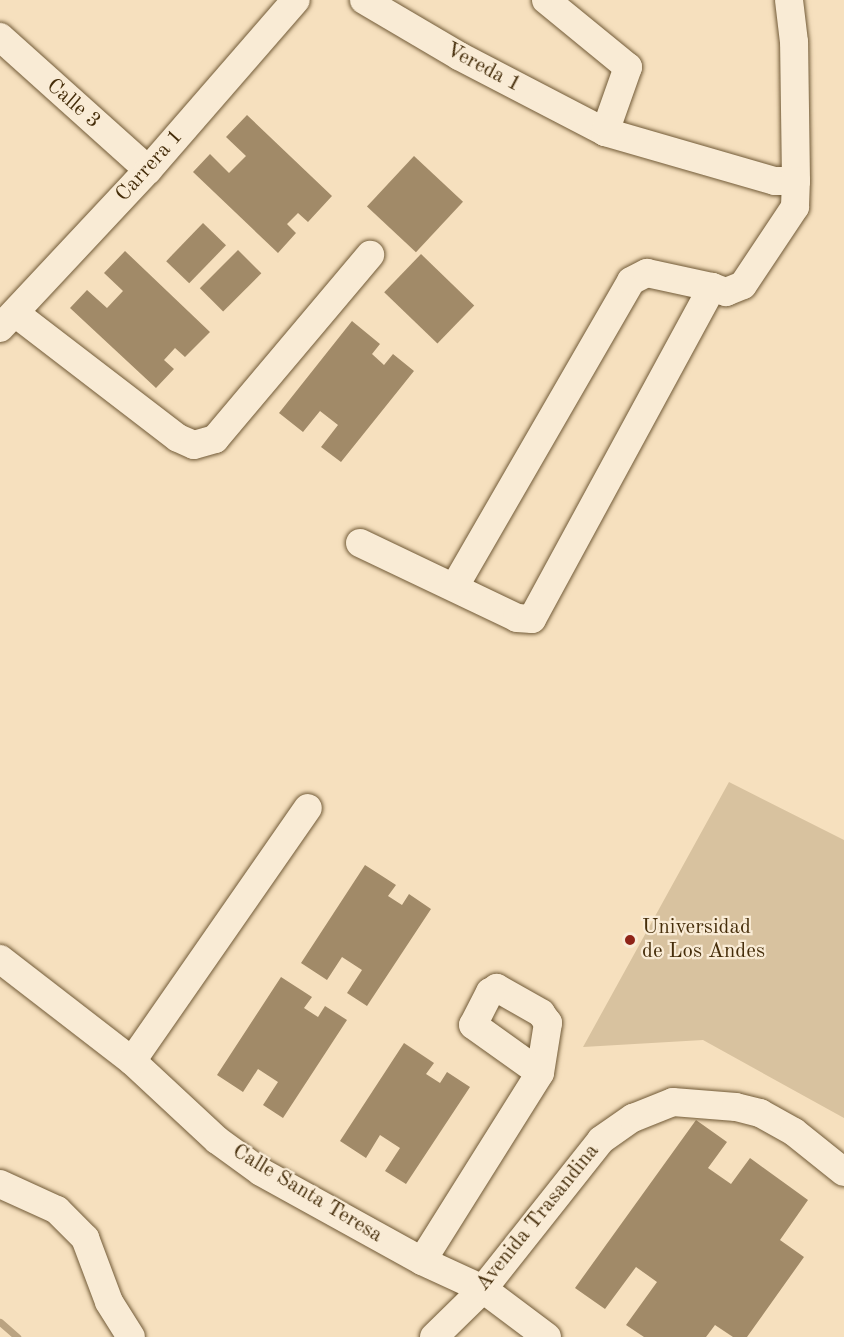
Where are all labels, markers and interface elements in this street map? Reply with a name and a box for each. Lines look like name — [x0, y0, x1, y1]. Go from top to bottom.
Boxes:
street label: Vereda 1 — [441, 38, 525, 98]
street label: Calle 3 — [41, 74, 105, 134]
street label: Carrera 1 — [111, 125, 189, 207]
place label: Universidad de Los Andes — [642, 915, 765, 965]
marker: Universidad de Los Andes — [623, 933, 637, 947]
street label: Calle Santa Teresa — [227, 1139, 387, 1249]
street label: Avenida Trasandina — [471, 1139, 605, 1297]

